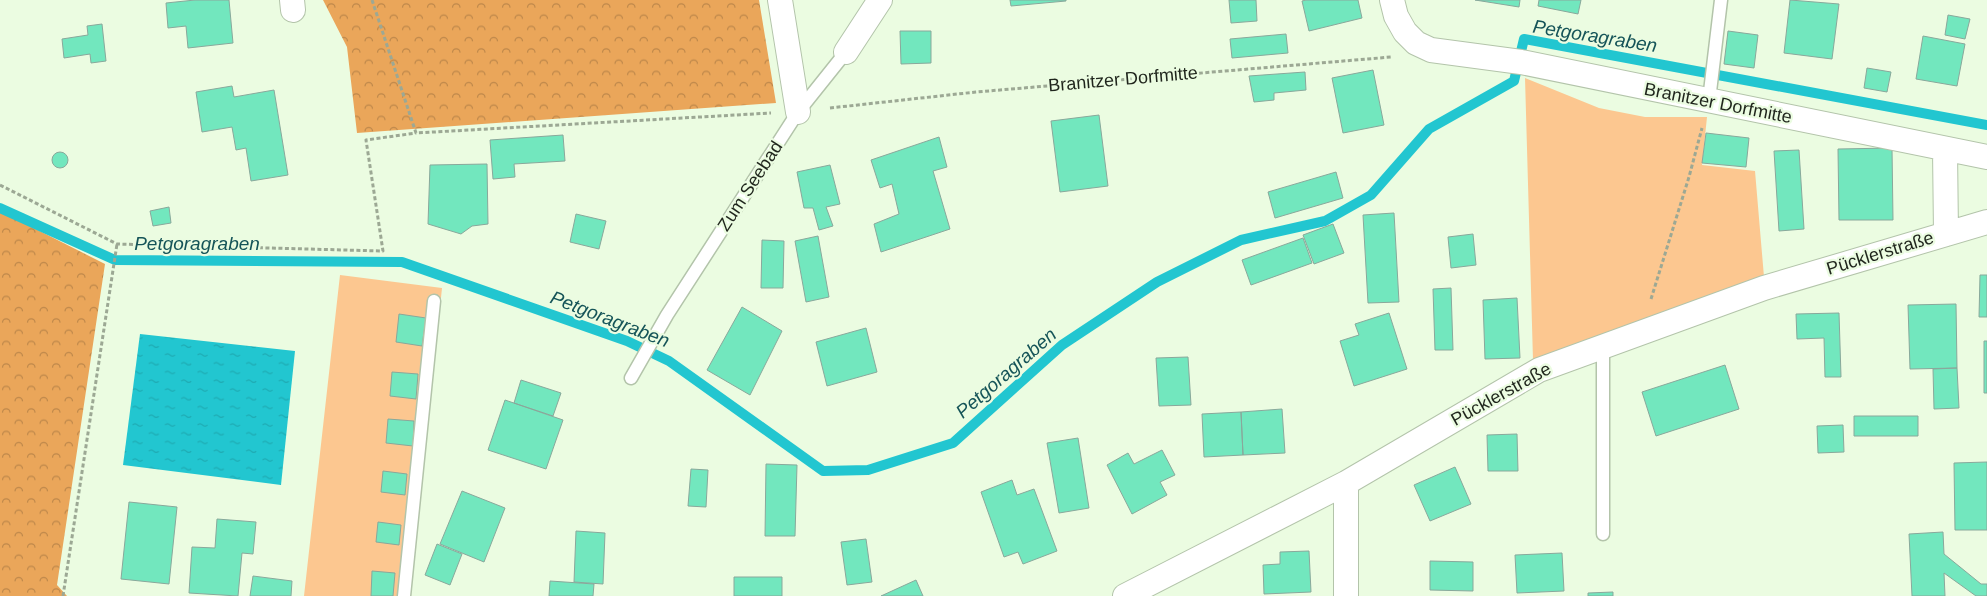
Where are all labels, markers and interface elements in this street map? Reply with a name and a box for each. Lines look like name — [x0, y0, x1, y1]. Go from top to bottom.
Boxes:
water label: Petgoragraben — [1531, 16, 1659, 56]
street label: Branitzer Dorfmitte — [1047, 62, 1199, 96]
street label: Branitzer Dorfmitte — [1642, 79, 1794, 127]
street label: Zum Seebad — [714, 137, 786, 235]
street label: Pücklerstraße — [1824, 227, 1936, 279]
water label: Petgoragraben — [134, 233, 260, 254]
water label: Petgoragraben — [548, 287, 672, 351]
water label: Petgoragraben — [952, 324, 1060, 422]
street label: Pücklerstraße — [1448, 358, 1554, 430]

